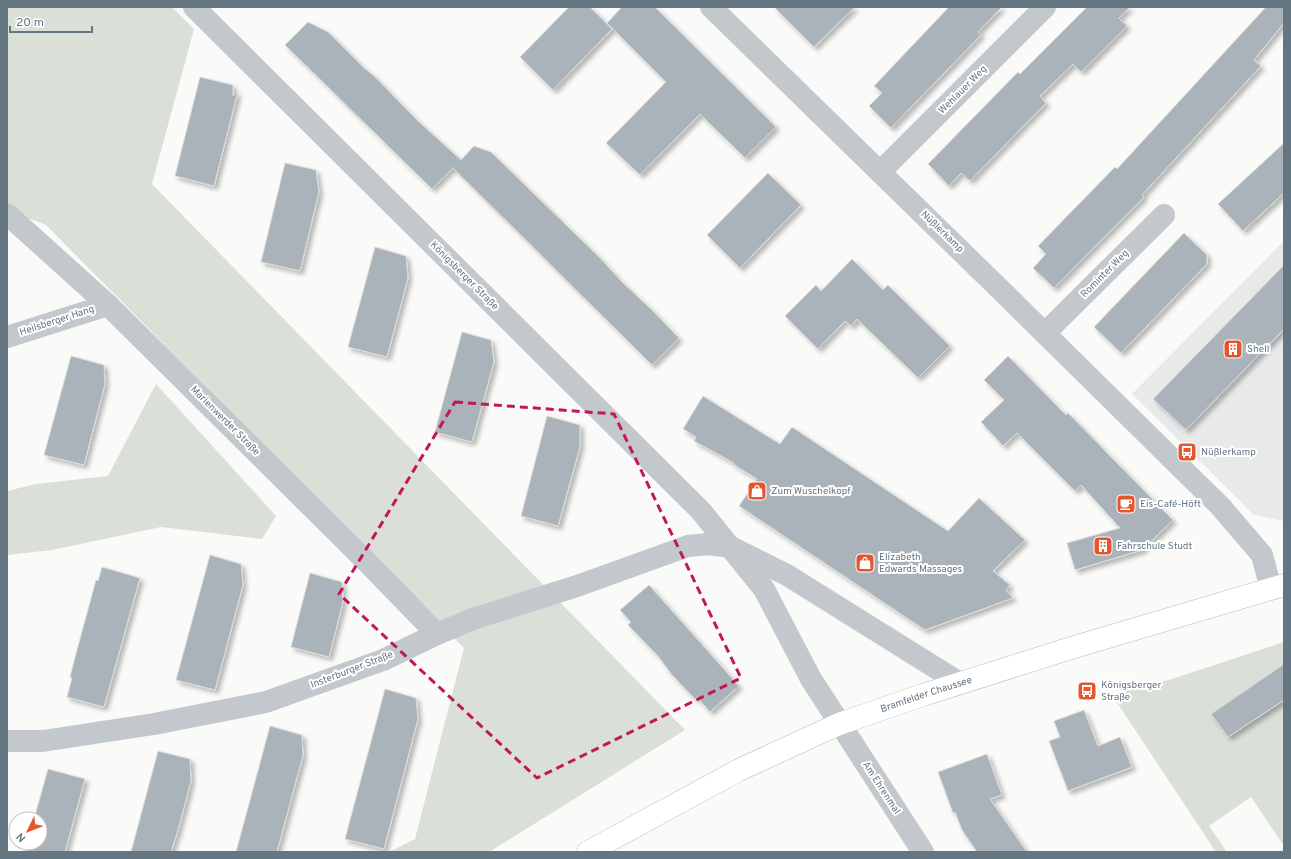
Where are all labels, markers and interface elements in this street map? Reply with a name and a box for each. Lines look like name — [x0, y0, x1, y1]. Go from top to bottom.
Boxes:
scale bar — [10, 8, 92, 34]
text: 20 m — [16, 15, 44, 31]
street label: Wehlauer Weg — [936, 63, 990, 117]
street label: Nüßlerkamp — [918, 208, 967, 256]
street label: Königsberger Straße — [427, 239, 501, 313]
street label: Rominter Weg — [1078, 247, 1132, 301]
street label: Heilsberger Hang — [18, 303, 96, 339]
building icon: Shell — [1222, 338, 1244, 360]
place label: Shell — [1247, 343, 1269, 356]
street label: Marienwerder Straße — [187, 383, 263, 459]
bus stop icon: Nüßlerkamp — [1176, 441, 1198, 463]
place label: Nüßlerkamp — [1201, 446, 1256, 459]
shop icon: Zum Wuschelkopf — [746, 480, 768, 502]
place label: Zum Wuschelkopf — [771, 485, 851, 498]
cafe icon: Eis-Café-Höft — [1115, 493, 1137, 515]
place label: Eis-Café-Höft — [1140, 498, 1201, 511]
building icon: Fahrschule Studt — [1092, 535, 1114, 557]
place label: Fahrschule Studt — [1117, 540, 1192, 553]
place label: Elizabeth Edwards Massages — [879, 551, 963, 576]
shop icon: Elizabeth Edwards Massages — [854, 552, 876, 574]
street label: Insterburger Straße — [309, 648, 395, 692]
street label: Bramfelder Chaussee — [879, 673, 974, 716]
place label: Königsberger Straße — [1101, 679, 1161, 704]
bus stop icon: Königsberger Straße — [1076, 680, 1098, 702]
street label: Am Ehrenmal — [859, 759, 903, 817]
north arrow — [8, 811, 48, 851]
text: N — [14, 829, 29, 845]

